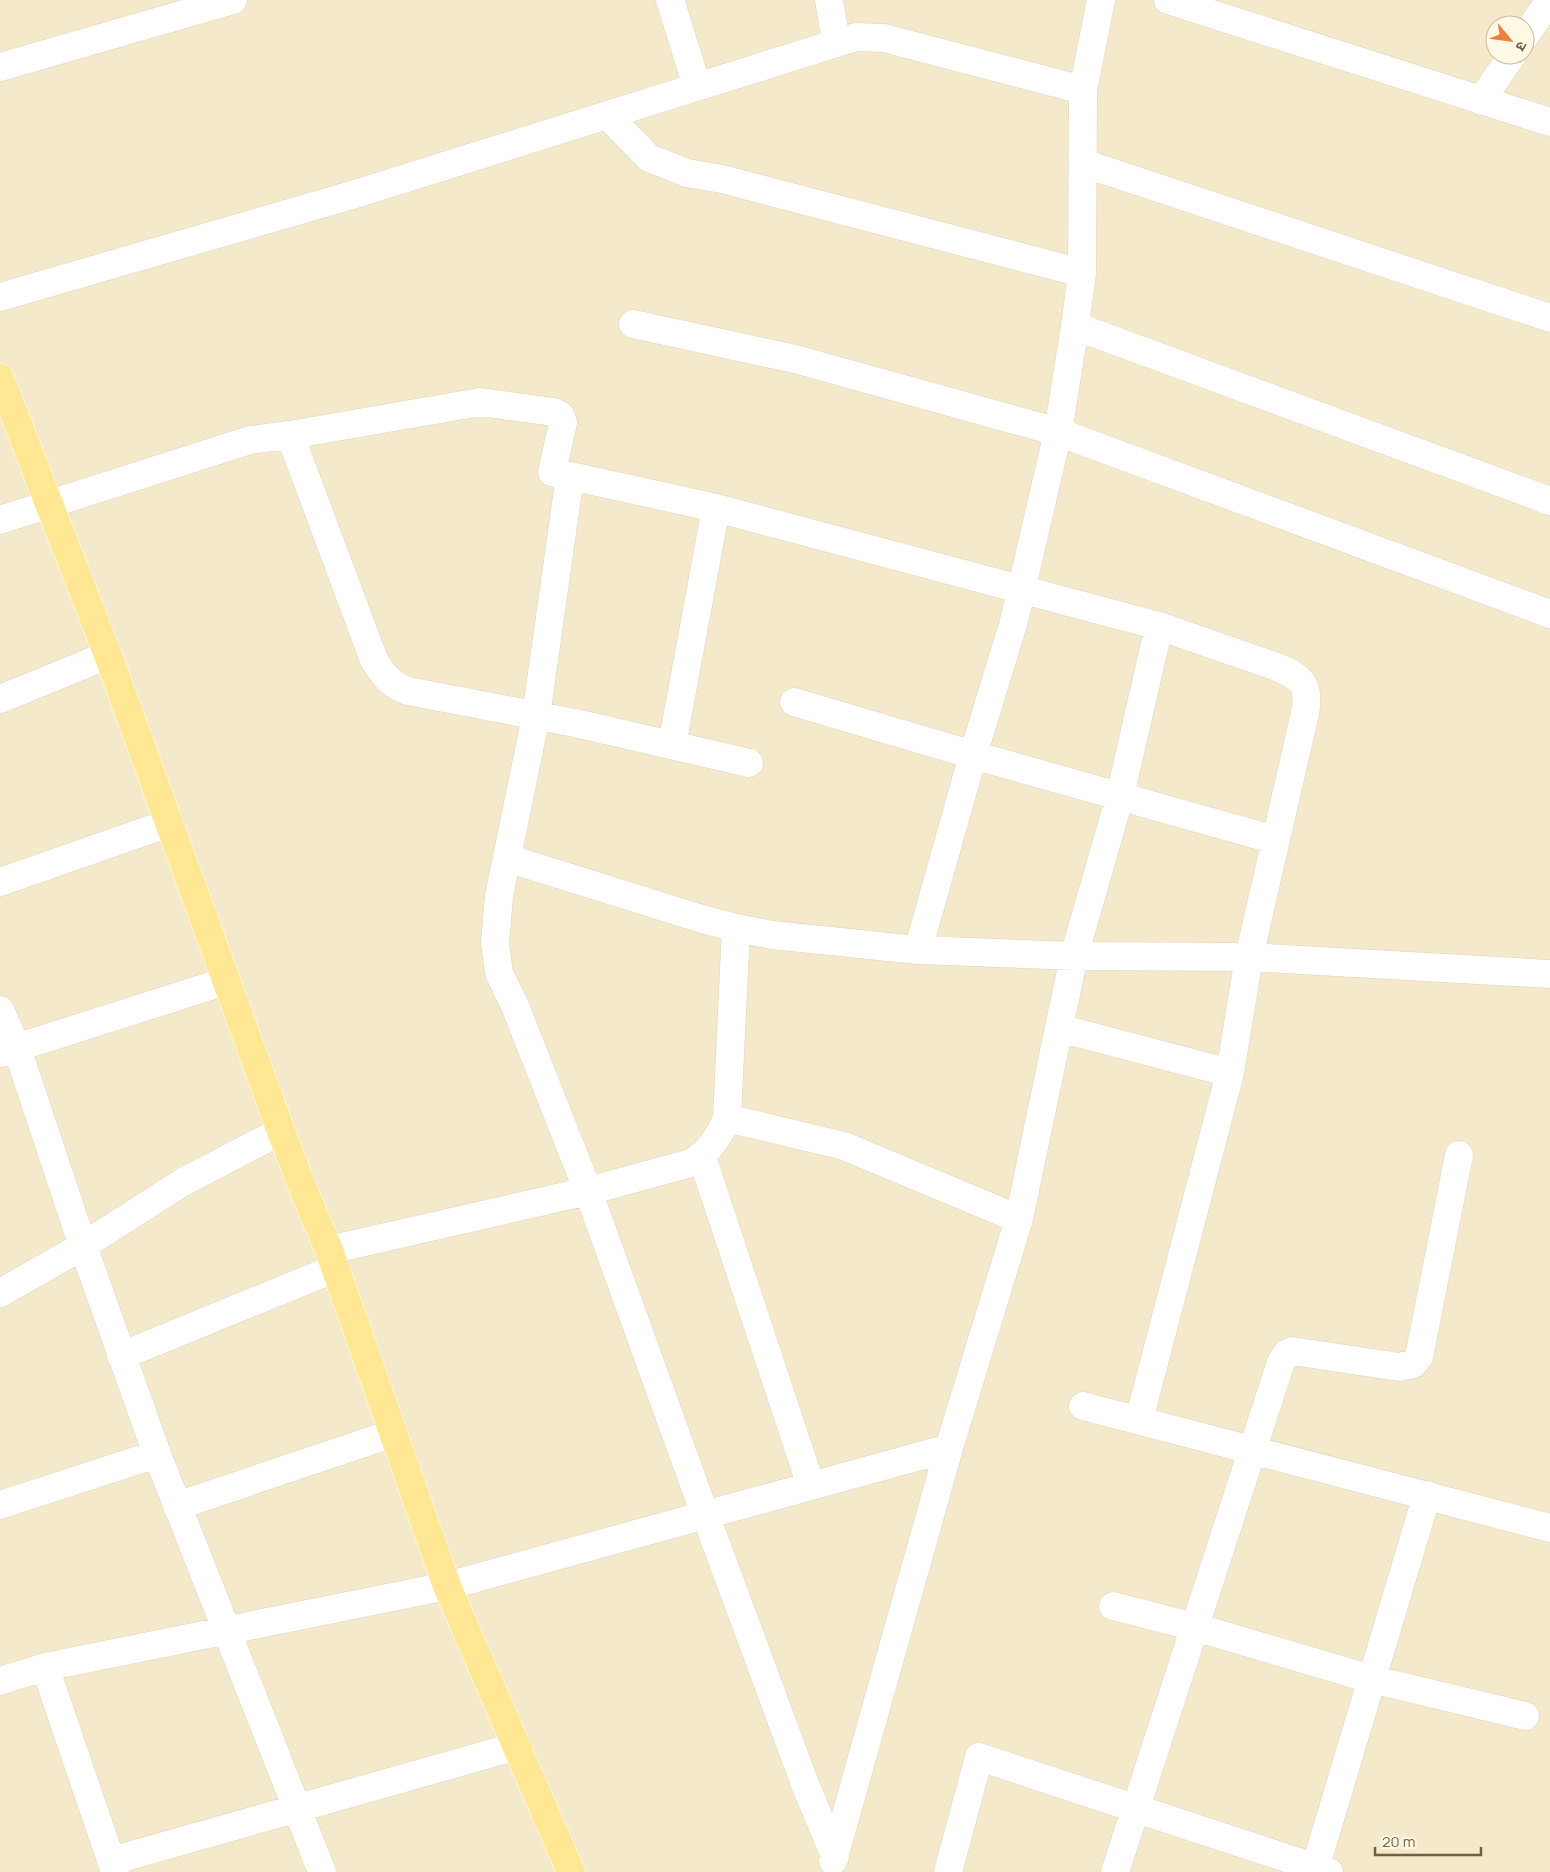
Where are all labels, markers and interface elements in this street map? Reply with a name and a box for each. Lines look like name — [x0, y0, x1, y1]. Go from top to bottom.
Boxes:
north arrow — [1485, 15, 1535, 65]
text: उ — [1511, 38, 1532, 55]
scale bar — [1375, 1824, 1481, 1856]
text: 20 m — [1382, 1831, 1415, 1852]

